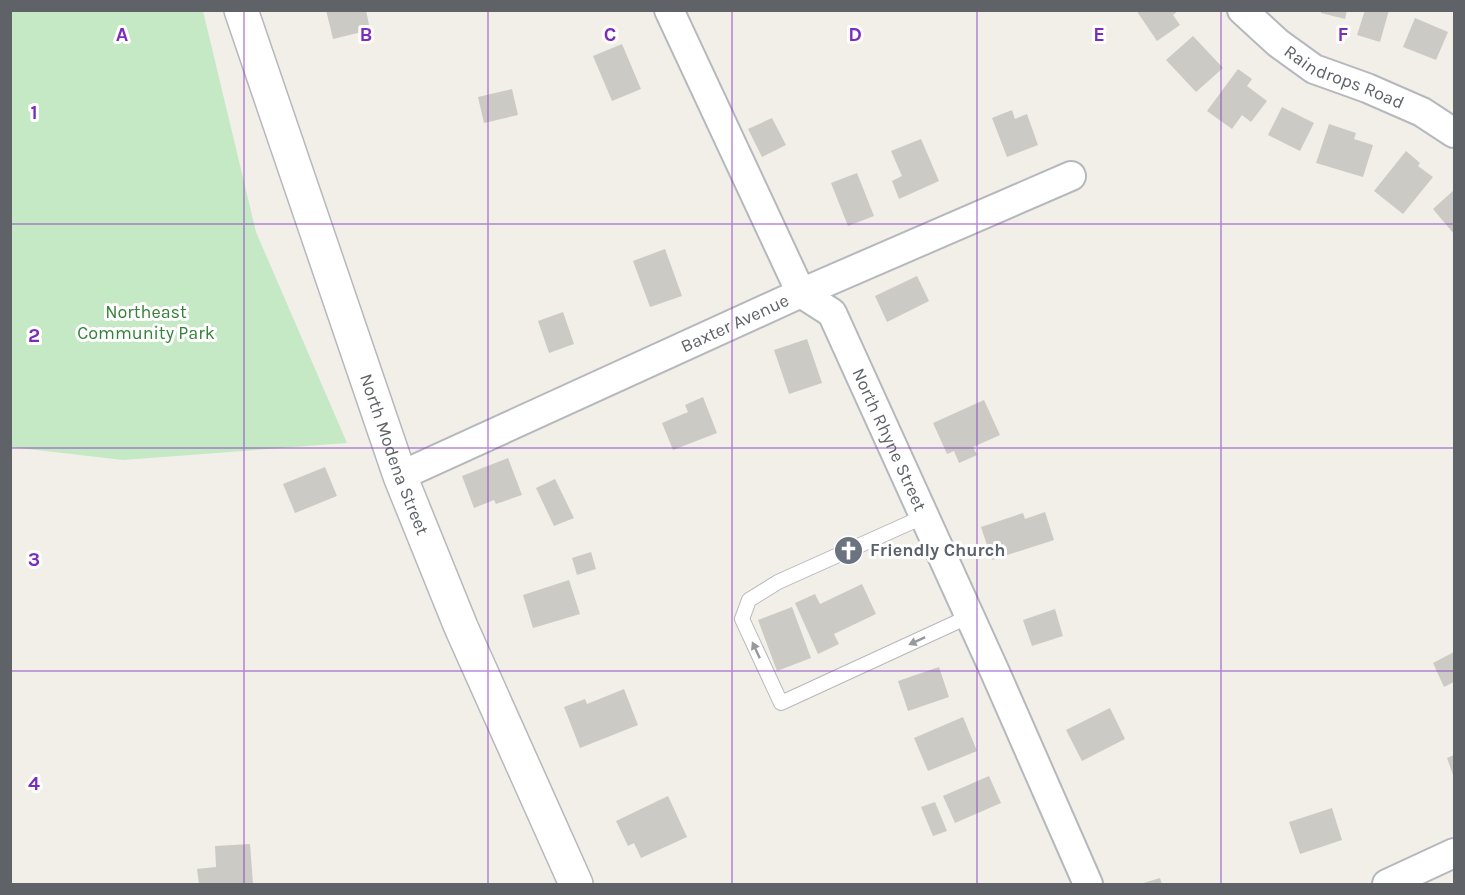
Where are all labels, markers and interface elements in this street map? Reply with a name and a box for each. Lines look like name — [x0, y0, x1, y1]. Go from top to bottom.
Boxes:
text: A — [116, 23, 129, 46]
text: B — [360, 23, 372, 46]
text: C — [604, 23, 616, 46]
text: D — [848, 23, 862, 46]
text: E — [1093, 23, 1105, 46]
text: F — [1338, 23, 1349, 46]
street label: Raindrops Road — [1280, 40, 1408, 114]
text: 1 — [30, 101, 38, 124]
street label: Baxter Avenue — [677, 289, 792, 357]
park label: Northeast Community Park — [77, 301, 215, 344]
text: 2 — [28, 324, 40, 347]
street label: North Rhyne Street — [847, 364, 931, 515]
street label: North Modena Street — [355, 371, 434, 538]
church icon: Friendly Church — [833, 534, 865, 566]
place label: Friendly Church — [870, 539, 1005, 561]
text: 3 — [28, 548, 40, 571]
one-way arrow — [908, 636, 925, 645]
one-way arrow — [752, 642, 761, 659]
text: 4 — [28, 772, 40, 795]

